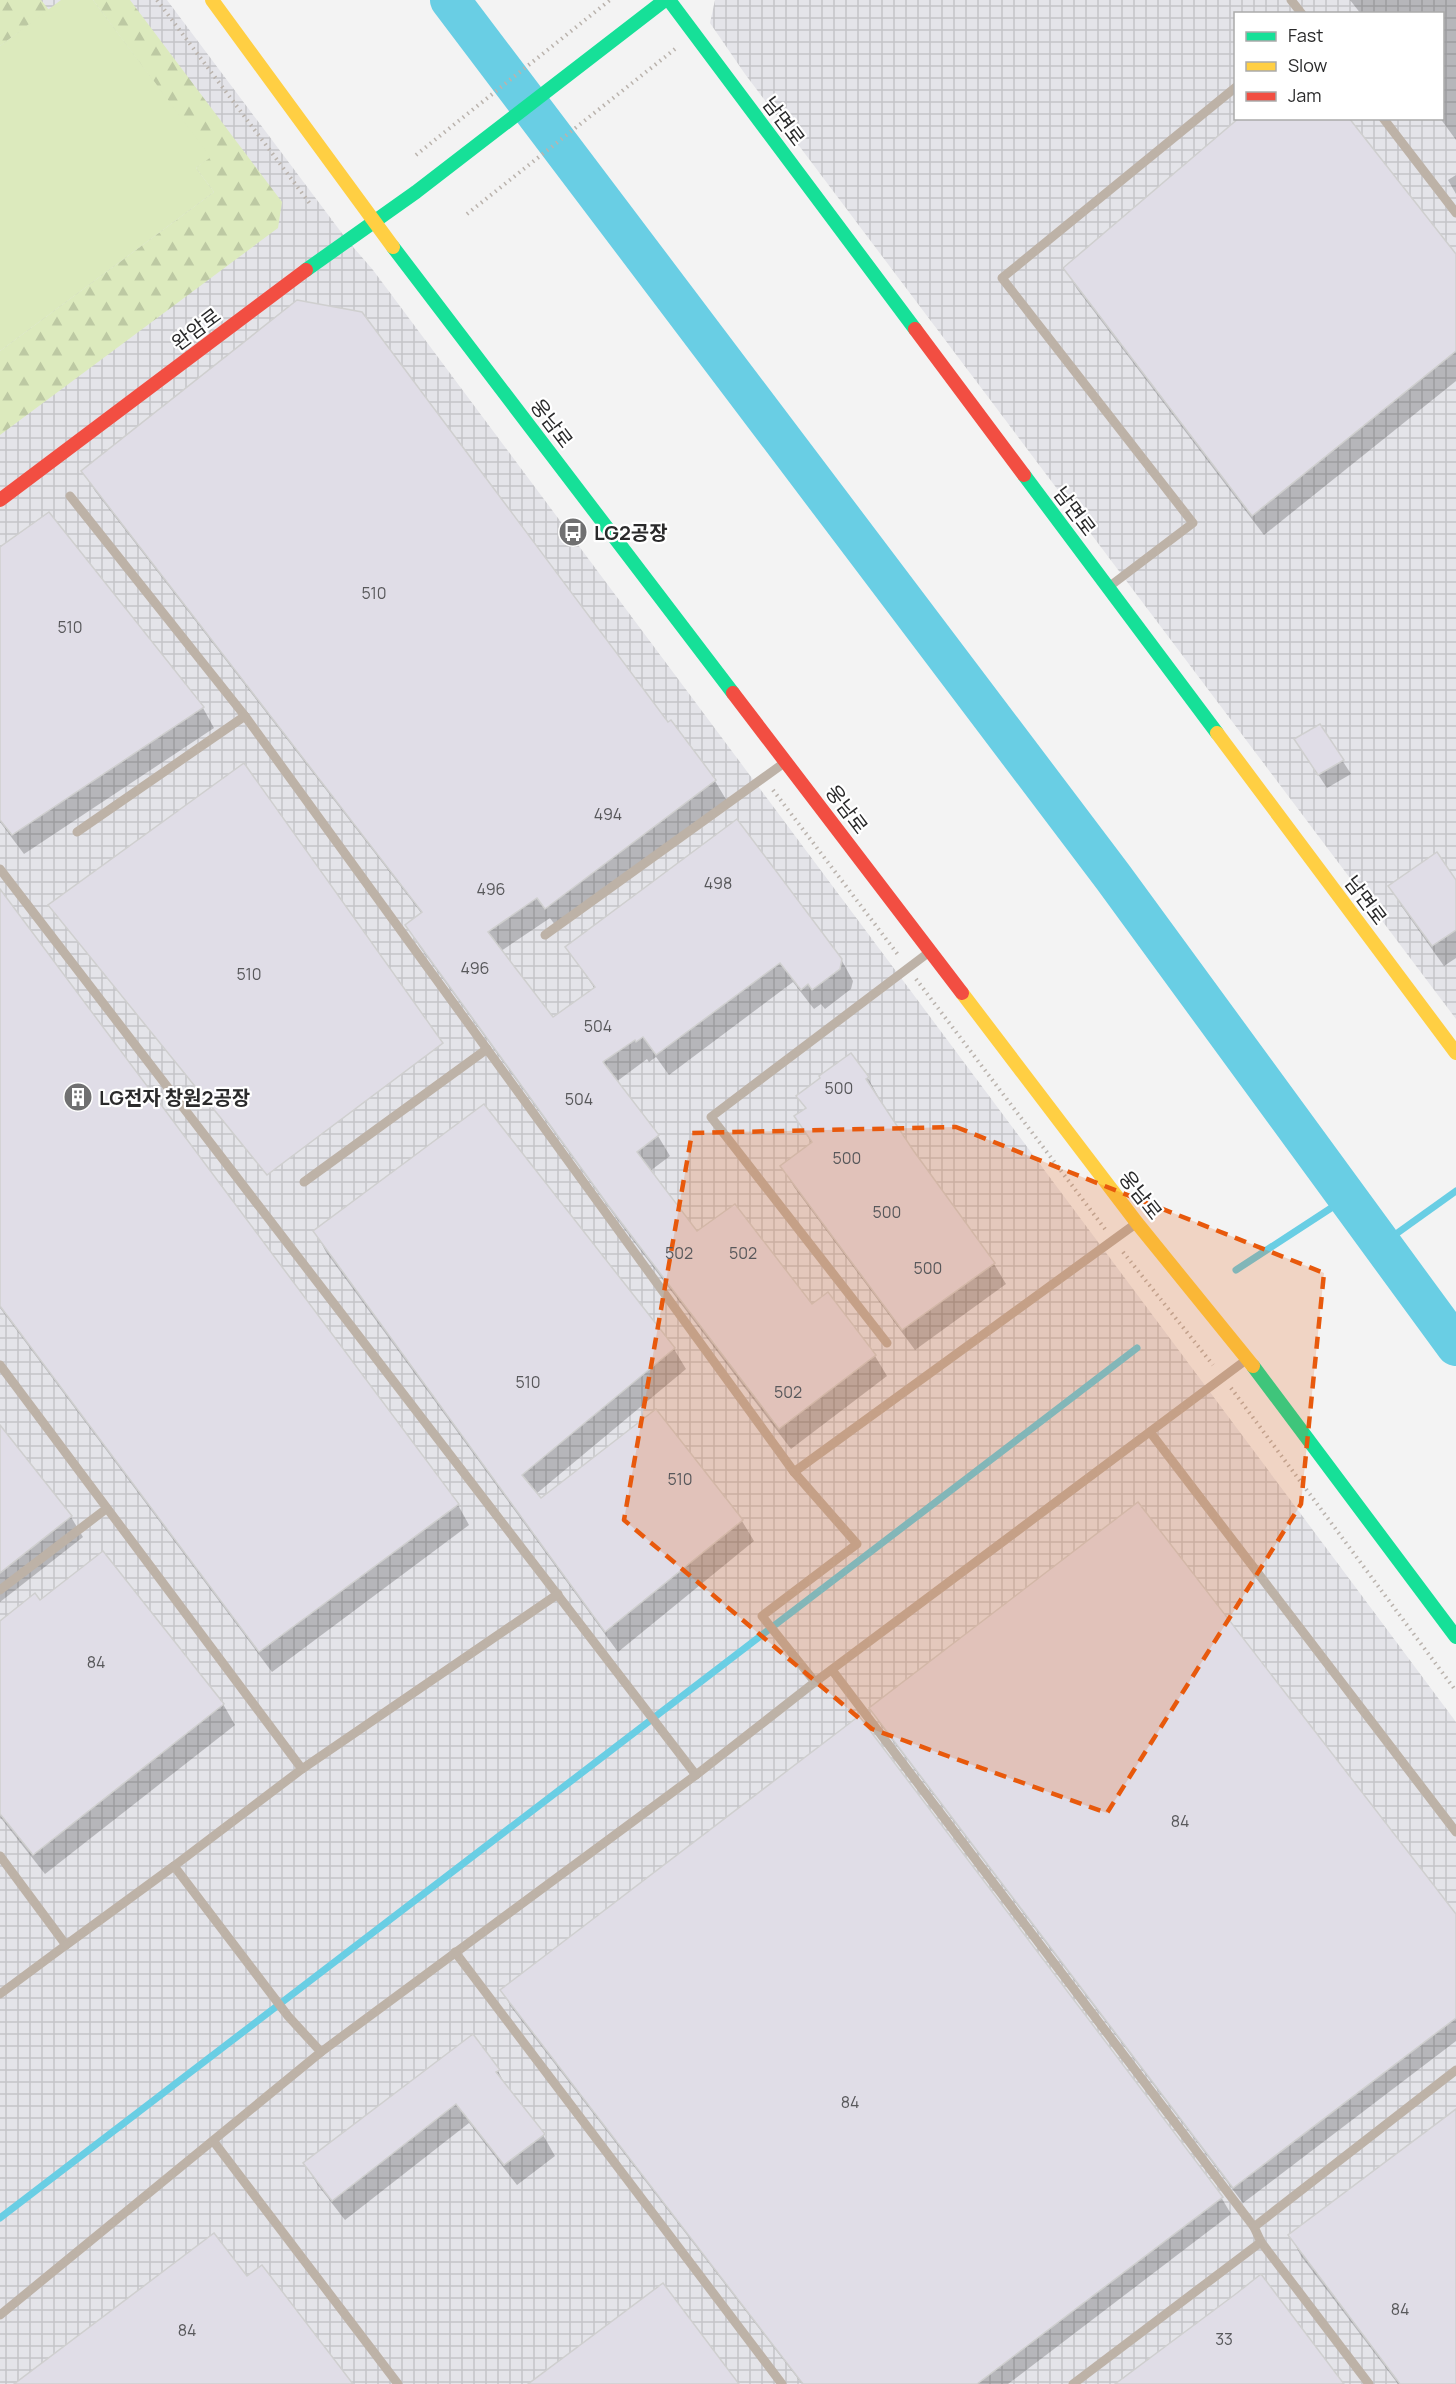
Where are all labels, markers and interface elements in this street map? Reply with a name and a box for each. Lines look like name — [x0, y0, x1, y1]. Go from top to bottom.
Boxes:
legend — [1234, 12, 1444, 120]
text: Fast — [1288, 23, 1323, 47]
text: Slow — [1288, 53, 1328, 77]
text: Jam — [1288, 83, 1322, 107]
street label: 남면로 — [757, 91, 811, 151]
street label: 완암로 — [166, 302, 226, 356]
street label: 웅남로 — [525, 393, 579, 453]
street label: 남면로 — [1048, 481, 1102, 541]
bus stop icon: LG2공장 — [557, 516, 589, 548]
place label: LG2공장 — [594, 519, 668, 546]
house number: 510 — [361, 582, 387, 604]
house number: 510 — [57, 616, 83, 638]
street label: 웅남로 — [820, 779, 874, 839]
house number: 494 — [594, 803, 622, 825]
street label: 남면로 — [1339, 870, 1393, 930]
house number: 498 — [704, 872, 732, 894]
house number: 496 — [476, 878, 506, 900]
house number: 496 — [460, 957, 490, 979]
house number: 510 — [236, 963, 262, 985]
house number: 504 — [584, 1015, 612, 1037]
house number: 500 — [825, 1077, 853, 1099]
building icon: LG전자 창원2공장 — [62, 1081, 94, 1113]
place label: LG전자 창원2공장 — [99, 1084, 250, 1111]
house number: 504 — [565, 1088, 593, 1110]
house number: 500 — [833, 1147, 861, 1169]
street label: 웅남로 — [1113, 1165, 1169, 1225]
house number: 500 — [873, 1201, 901, 1223]
house number: 502 — [665, 1242, 693, 1264]
house number: 502 — [729, 1242, 757, 1264]
house number: 500 — [914, 1257, 942, 1279]
house number: 510 — [515, 1371, 541, 1393]
house number: 502 — [774, 1381, 802, 1403]
house number: 510 — [667, 1468, 693, 1490]
house number: 84 — [87, 1651, 105, 1673]
house number: 84 — [1171, 1810, 1189, 1832]
house number: 84 — [841, 2091, 859, 2113]
house number: 84 — [1391, 2298, 1409, 2320]
house number: 84 — [178, 2319, 196, 2341]
house number: 33 — [1215, 2328, 1233, 2350]

